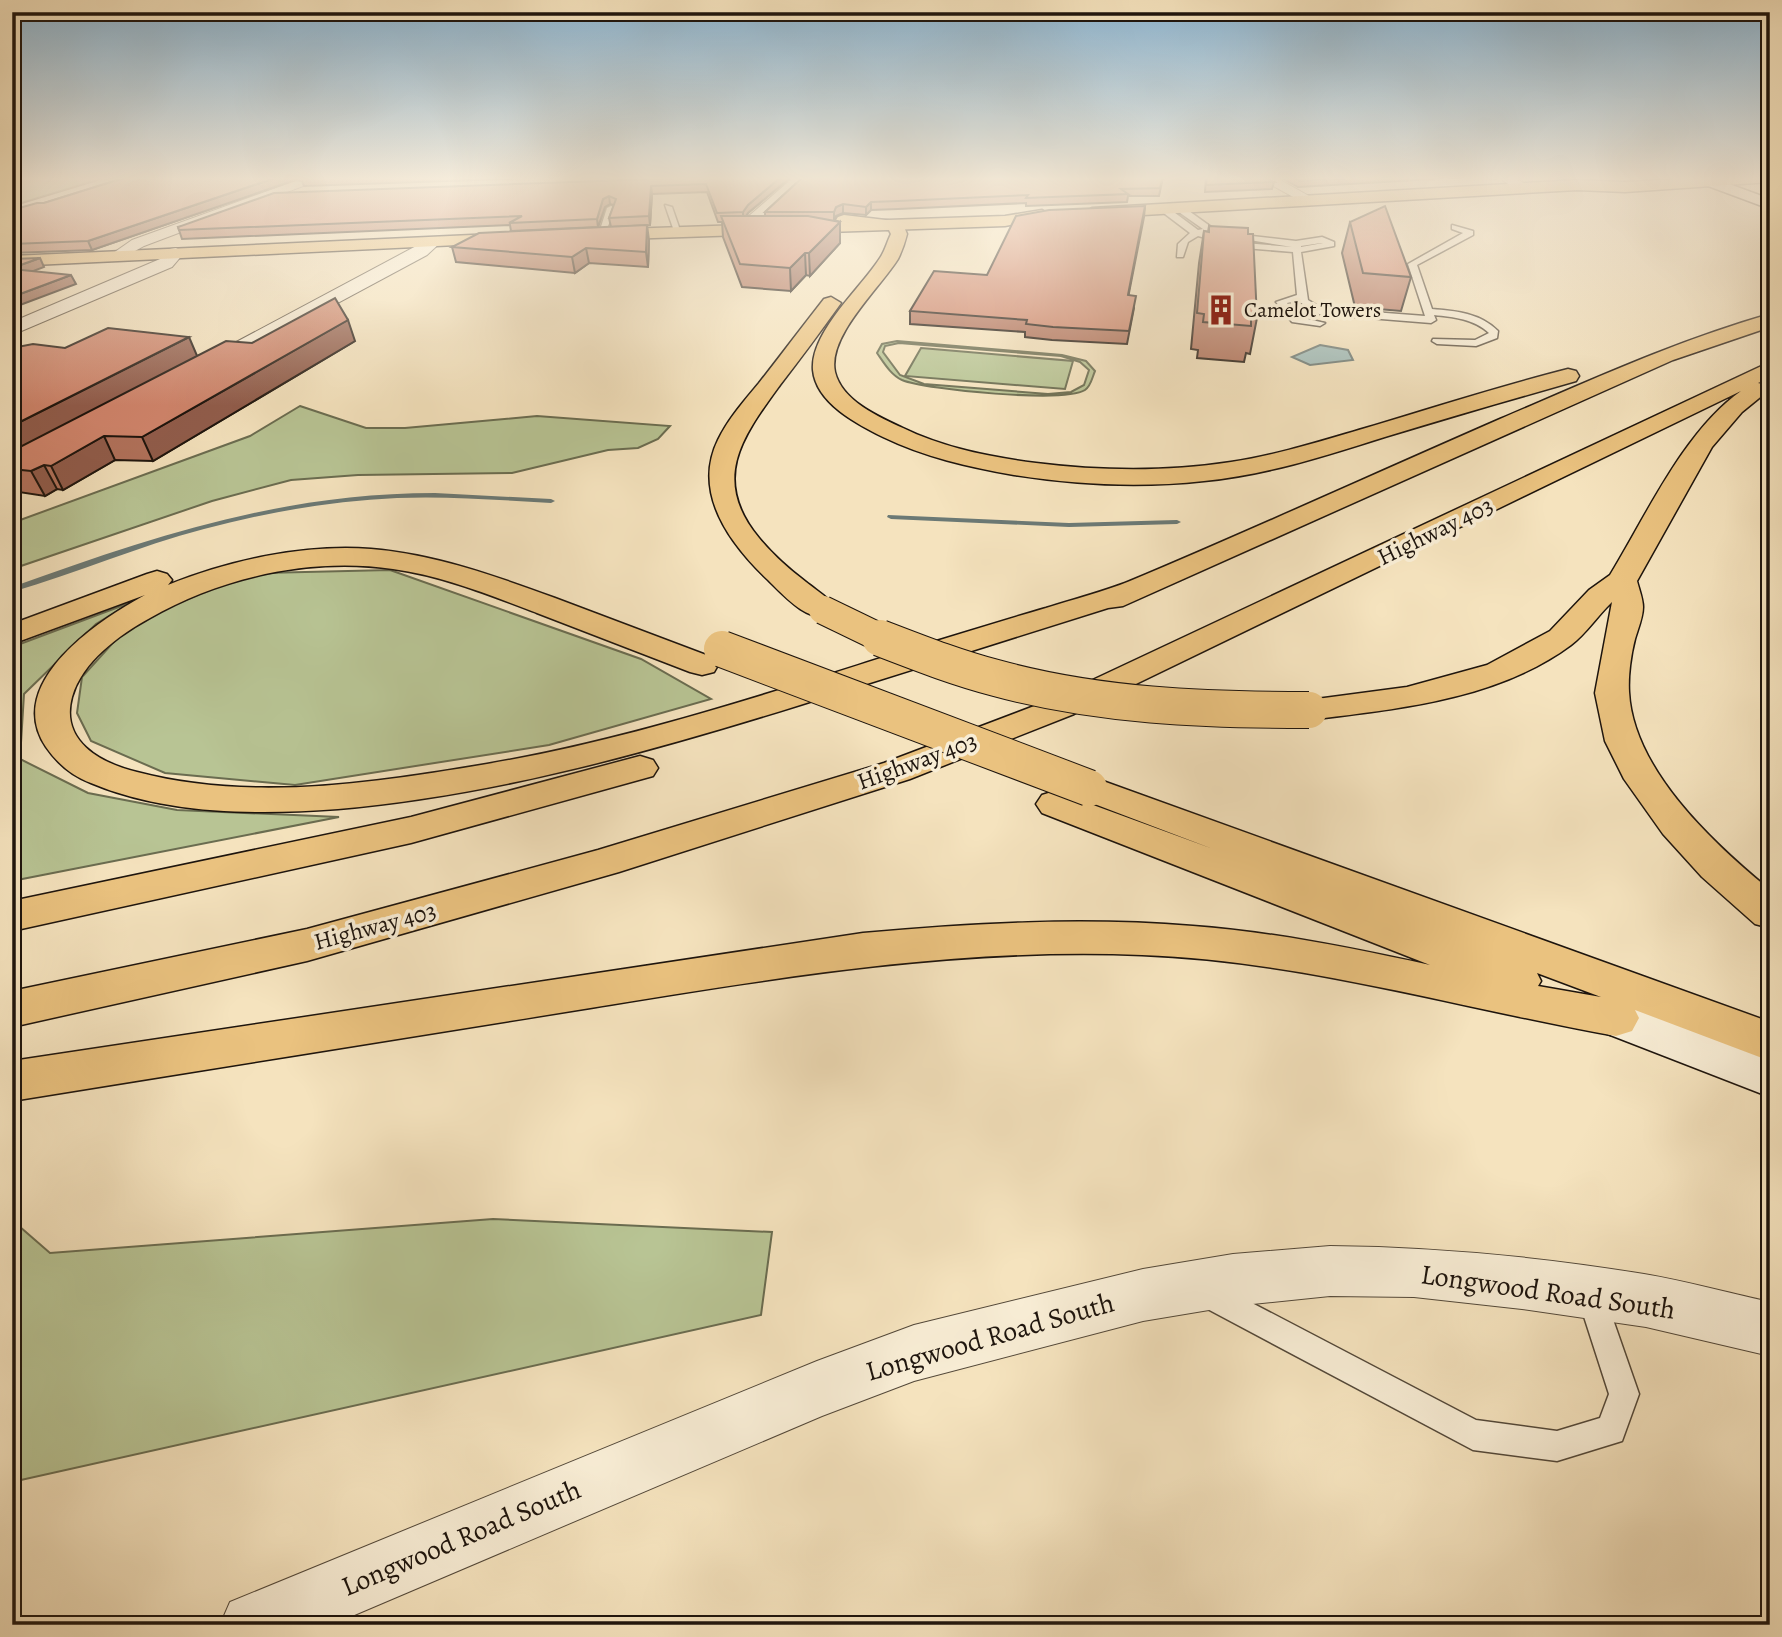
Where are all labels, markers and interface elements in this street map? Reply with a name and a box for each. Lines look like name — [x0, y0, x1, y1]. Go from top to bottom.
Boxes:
building icon: Camelot Towers — [1204, 293, 1238, 327]
place label: Camelot Towers — [1244, 296, 1381, 324]
street label: Highway 403 — [1372, 489, 1498, 573]
street label: Highway 403 — [853, 725, 981, 797]
street label: Highway 403 — [310, 894, 440, 958]
street label: Longwood Road South — [1418, 1255, 1678, 1329]
street label: Longwood Road South — [861, 1283, 1119, 1391]
street label: Longwood Road South — [335, 1470, 587, 1606]

